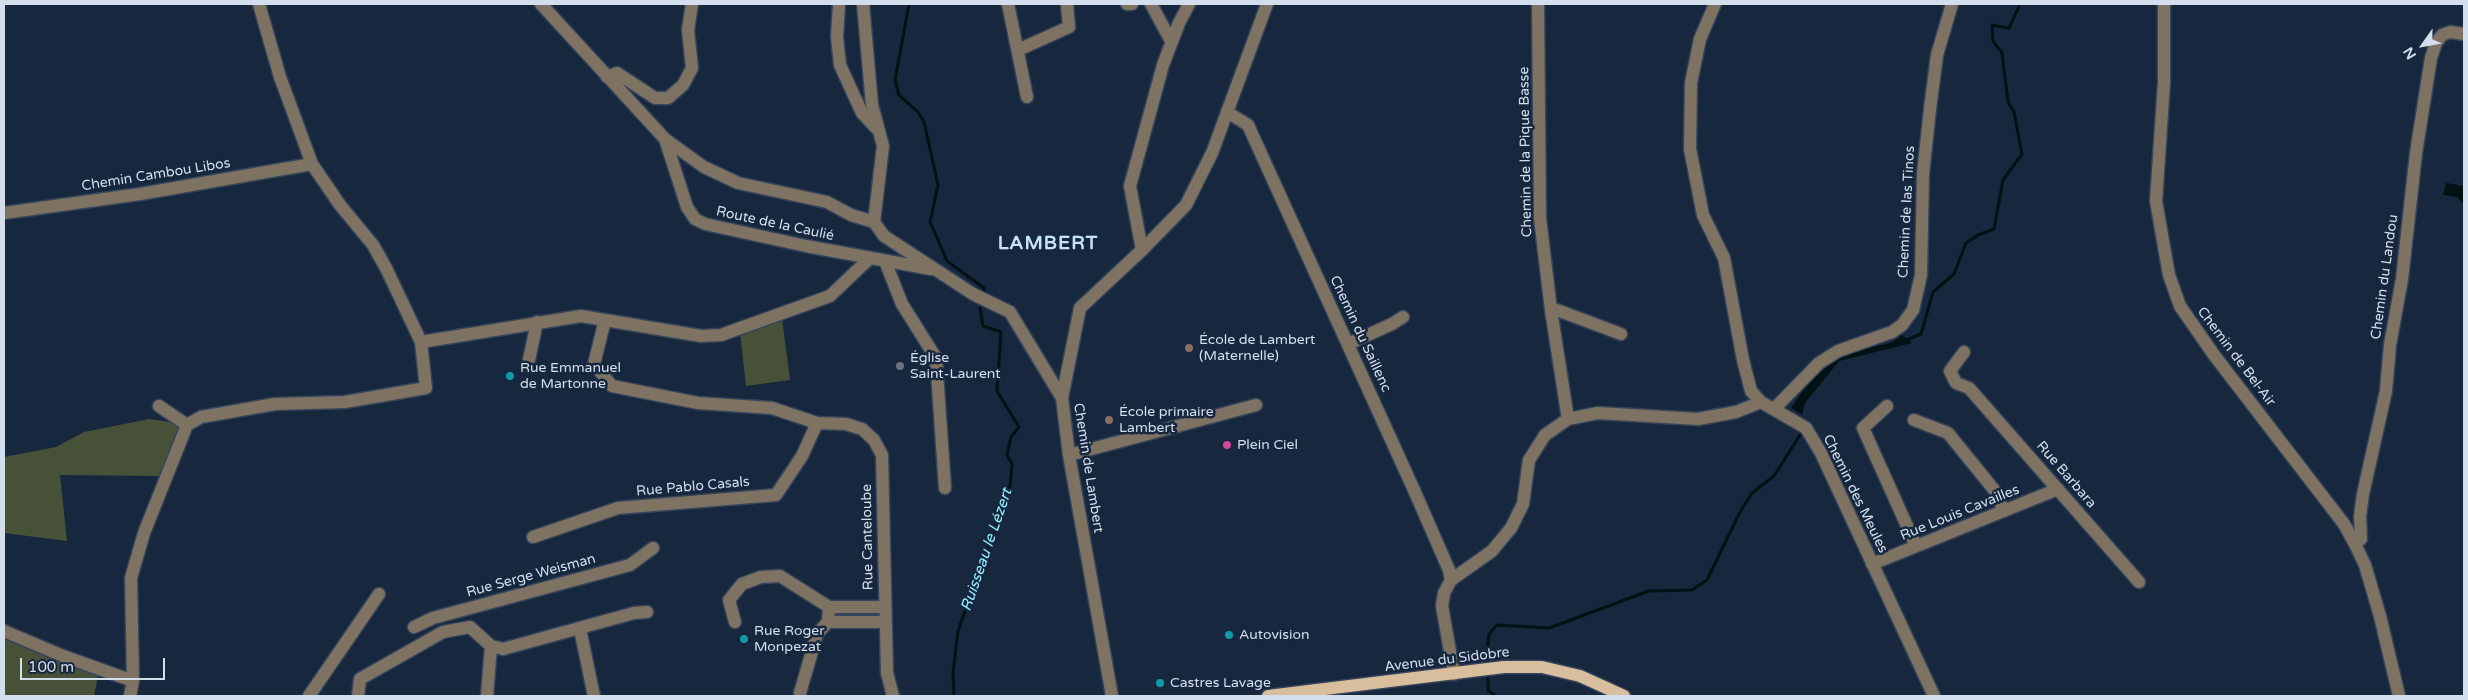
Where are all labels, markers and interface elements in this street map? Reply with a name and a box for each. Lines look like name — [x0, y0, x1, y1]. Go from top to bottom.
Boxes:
north arrow — [2398, 20, 2448, 70]
text: N — [2400, 44, 2420, 62]
street label: Chemin de la Pique Basse — [1516, 67, 1536, 237]
street label: Chemin de las Tinos — [1895, 145, 1919, 279]
street label: Chemin Cambou Libos — [80, 155, 232, 195]
street label: Route de la Caulié — [714, 203, 836, 245]
street label: Chemin du Landou — [2368, 213, 2402, 341]
district label: LAMBERT — [997, 233, 1099, 255]
street label: Chemin du Saillenc — [1326, 273, 1394, 395]
street label: Chemin de Bel-Air — [2193, 304, 2279, 410]
place label: École de Lambert (Maternelle) — [1199, 332, 1315, 364]
marker: École de Lambert (Maternelle) — [1183, 342, 1195, 354]
place label: Église Saint-Laurent — [910, 350, 1001, 382]
place label: Rue Emmanuel de Martonne — [520, 360, 621, 392]
marker: Église Saint-Laurent — [894, 360, 906, 372]
marker: Rue Emmanuel de Martonne — [504, 370, 516, 382]
street label: Chemin de Lambert — [1069, 402, 1107, 534]
place label: École primaire Lambert — [1119, 404, 1214, 437]
marker: École primaire Lambert — [1103, 414, 1115, 426]
street label: Chemin des Meules — [1819, 432, 1891, 556]
place label: Plein Ciel — [1237, 437, 1298, 453]
street label: Rue Barbara — [2032, 438, 2100, 512]
marker: Plein Ciel — [1221, 439, 1233, 451]
street label: Rue Pablo Casals — [636, 474, 750, 500]
street label: Rue Louis Cavailles — [1898, 481, 2022, 545]
street label: Rue Canteloube — [859, 484, 877, 590]
water label: Ruisseau le Lézert — [958, 486, 1016, 614]
street label: Rue Serge Weisman — [465, 551, 597, 601]
place label: Rue Roger Monpezat — [754, 623, 825, 656]
place label: Autovision — [1239, 627, 1310, 643]
marker: Autovision — [1223, 629, 1235, 641]
marker: Rue Roger Monpezat — [738, 633, 750, 645]
street label: Avenue du Sidobre — [1383, 644, 1511, 676]
scale bar — [22, 648, 168, 680]
text: 100 m — [28, 658, 74, 676]
place label: Castres Lavage — [1170, 675, 1271, 691]
marker: Castres Lavage — [1154, 677, 1166, 689]

